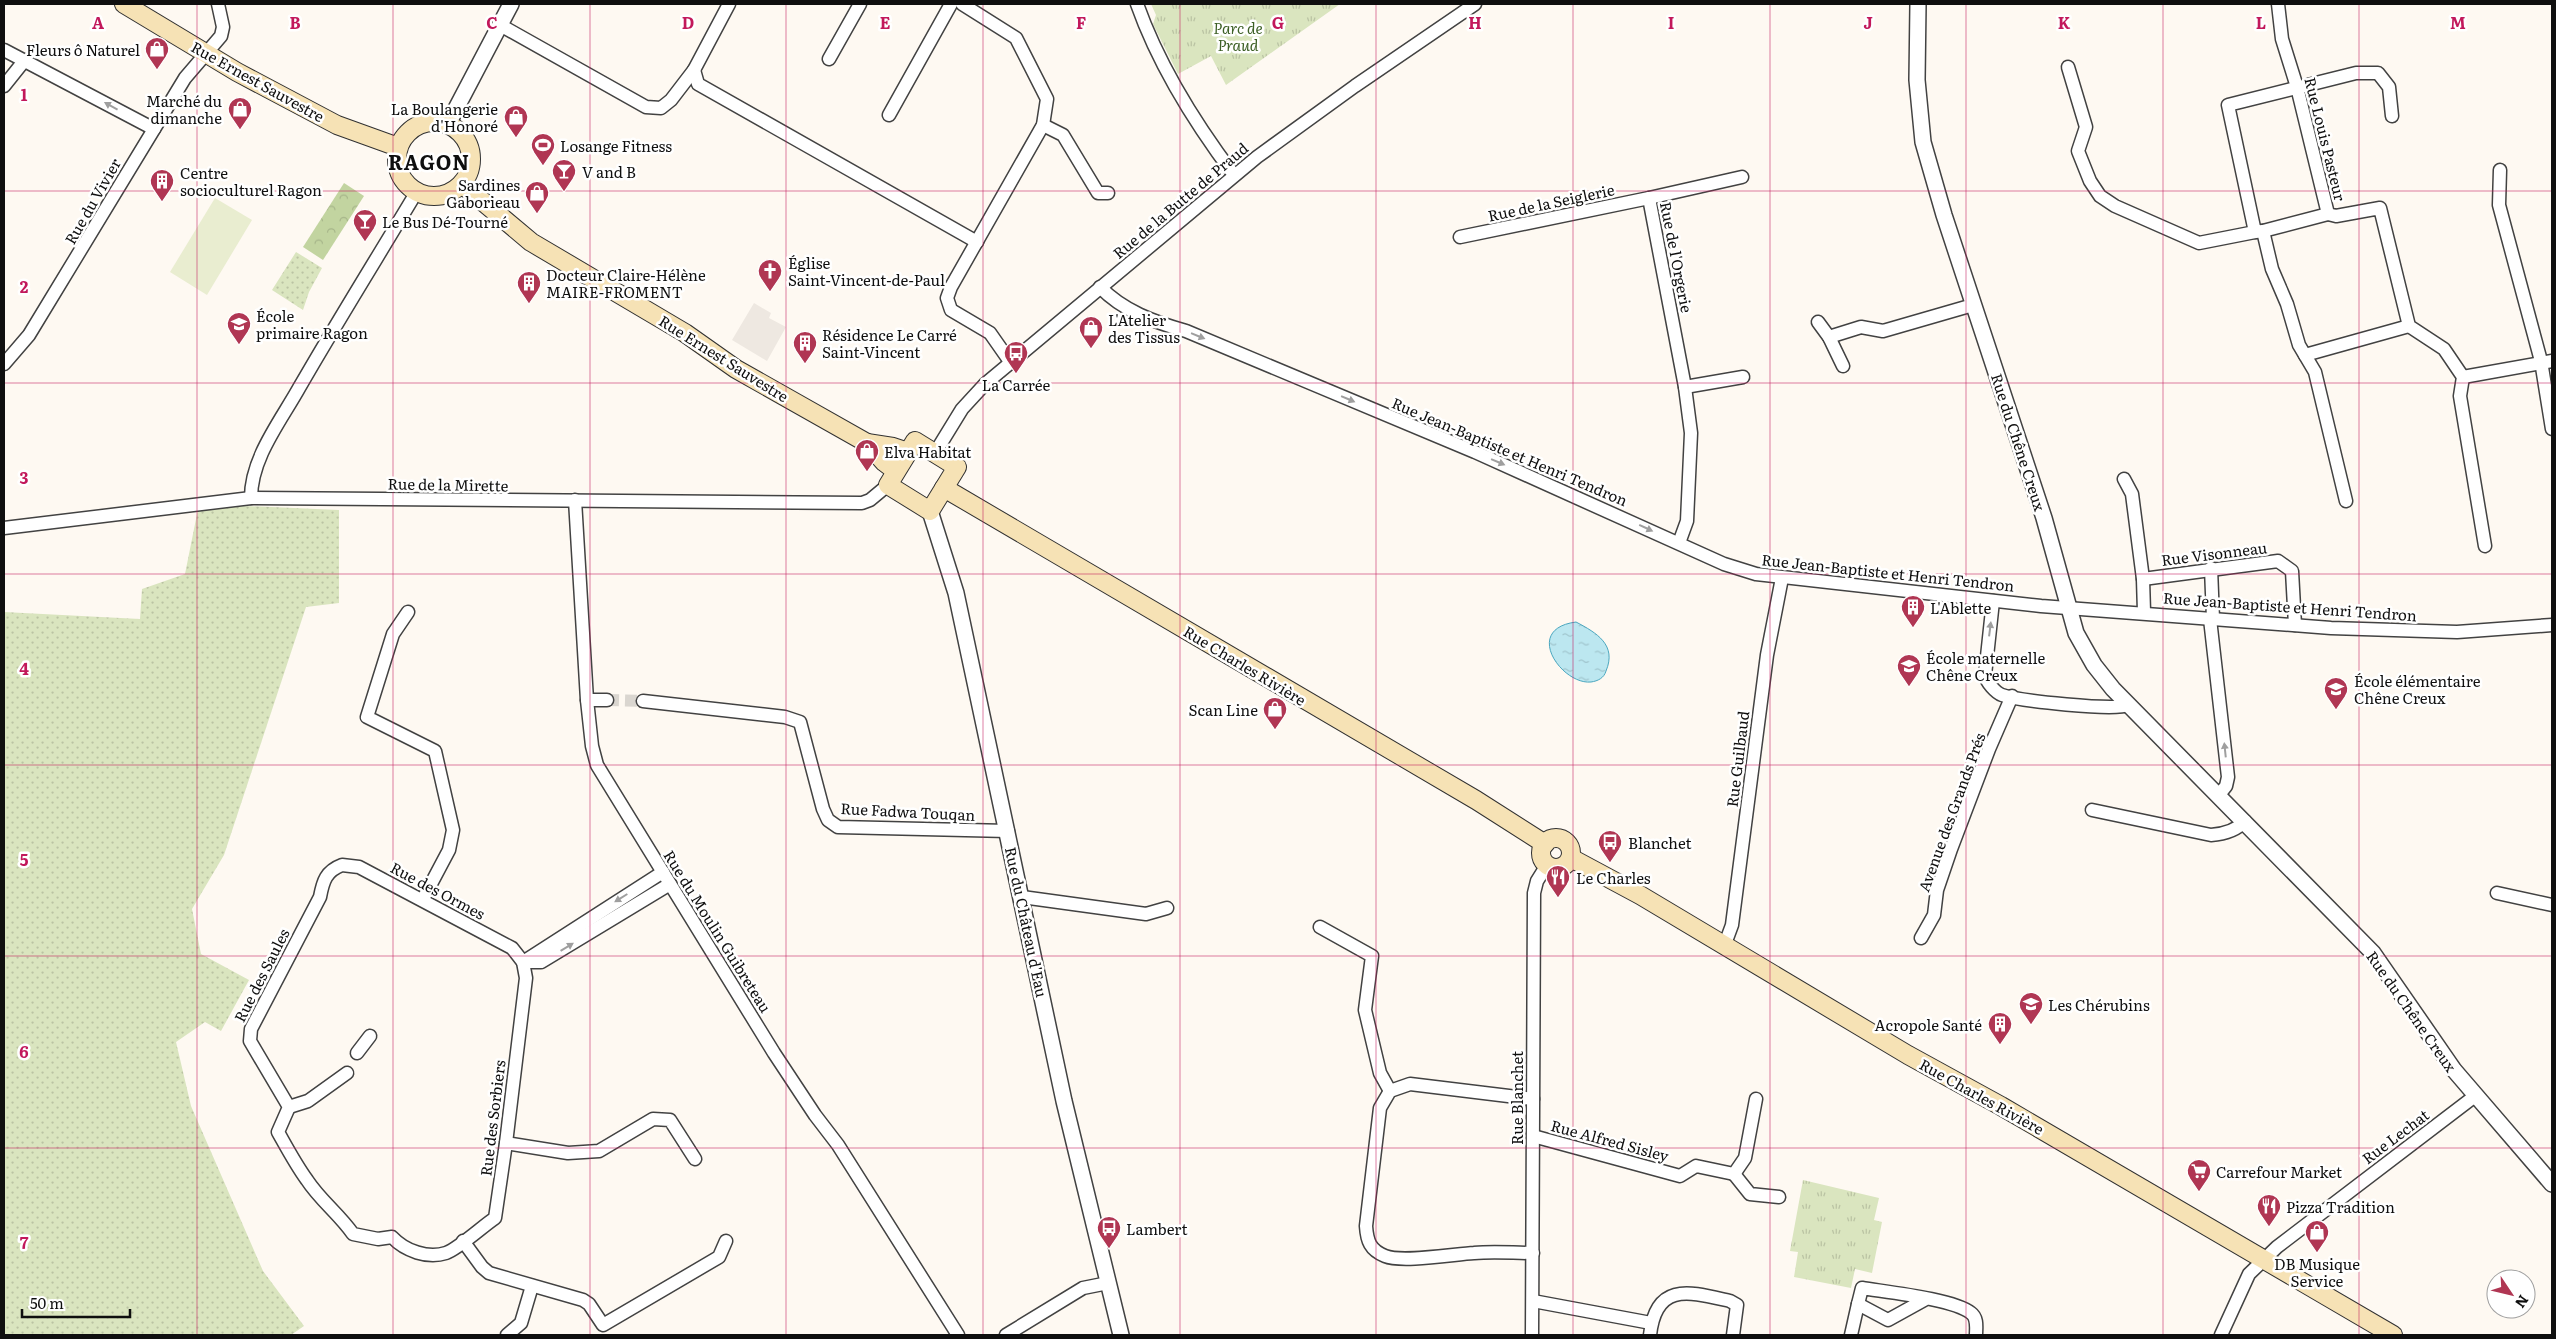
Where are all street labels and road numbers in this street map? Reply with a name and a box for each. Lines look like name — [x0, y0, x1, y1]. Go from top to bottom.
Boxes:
street label: Rue Ernest Sauvestre — [187, 35, 329, 127]
street label: Rue Louis Pasteur — [2299, 75, 2353, 203]
street label: Rue de la Butte de Praud — [1107, 136, 1253, 264]
street label: Rue du Vivier — [58, 154, 126, 248]
street label: Rue de la Seiglerie — [1486, 177, 1617, 227]
street label: Rue de l'Orgerie — [1655, 200, 1699, 315]
street label: Rue Ernest Sauvestre — [655, 309, 793, 407]
street label: Rue du Chêne Creux — [1986, 370, 2052, 514]
street label: Rue Jean-Baptiste et Henri Tendron — [1389, 391, 1632, 511]
street label: Rue de la Mirette — [387, 471, 509, 497]
street label: Rue Visonneau — [2160, 535, 2269, 571]
street label: Rue Jean-Baptiste et Henri Tendron — [1760, 547, 2016, 597]
street label: Rue Jean-Baptiste et Henri Tendron — [2162, 586, 2418, 626]
street label: Rue Charles Rivière — [1179, 619, 1311, 711]
street label: Rue Guilbaud — [1720, 710, 1754, 808]
street label: Avenue des Grands Prés — [1912, 729, 1991, 895]
street label: Rue Fadwa Touqan — [840, 796, 976, 826]
street label: Rue du Moulin Guibreteau — [658, 845, 778, 1017]
street label: Rue du Château d'Eau — [1000, 845, 1054, 1000]
street label: Rue des Ormes — [387, 855, 490, 925]
street label: Rue des Saules — [228, 924, 295, 1026]
street label: Rue du Chêne Creux — [2361, 946, 2463, 1077]
street label: Rue Blanchet — [1505, 1051, 1528, 1145]
street label: Rue Charles Rivière — [1915, 1052, 2049, 1140]
street label: Rue des Sorbiers — [473, 1058, 511, 1177]
street label: Rue Lechat — [2357, 1103, 2433, 1169]
street label: Rue Alfred Sisley — [1549, 1113, 1672, 1167]

